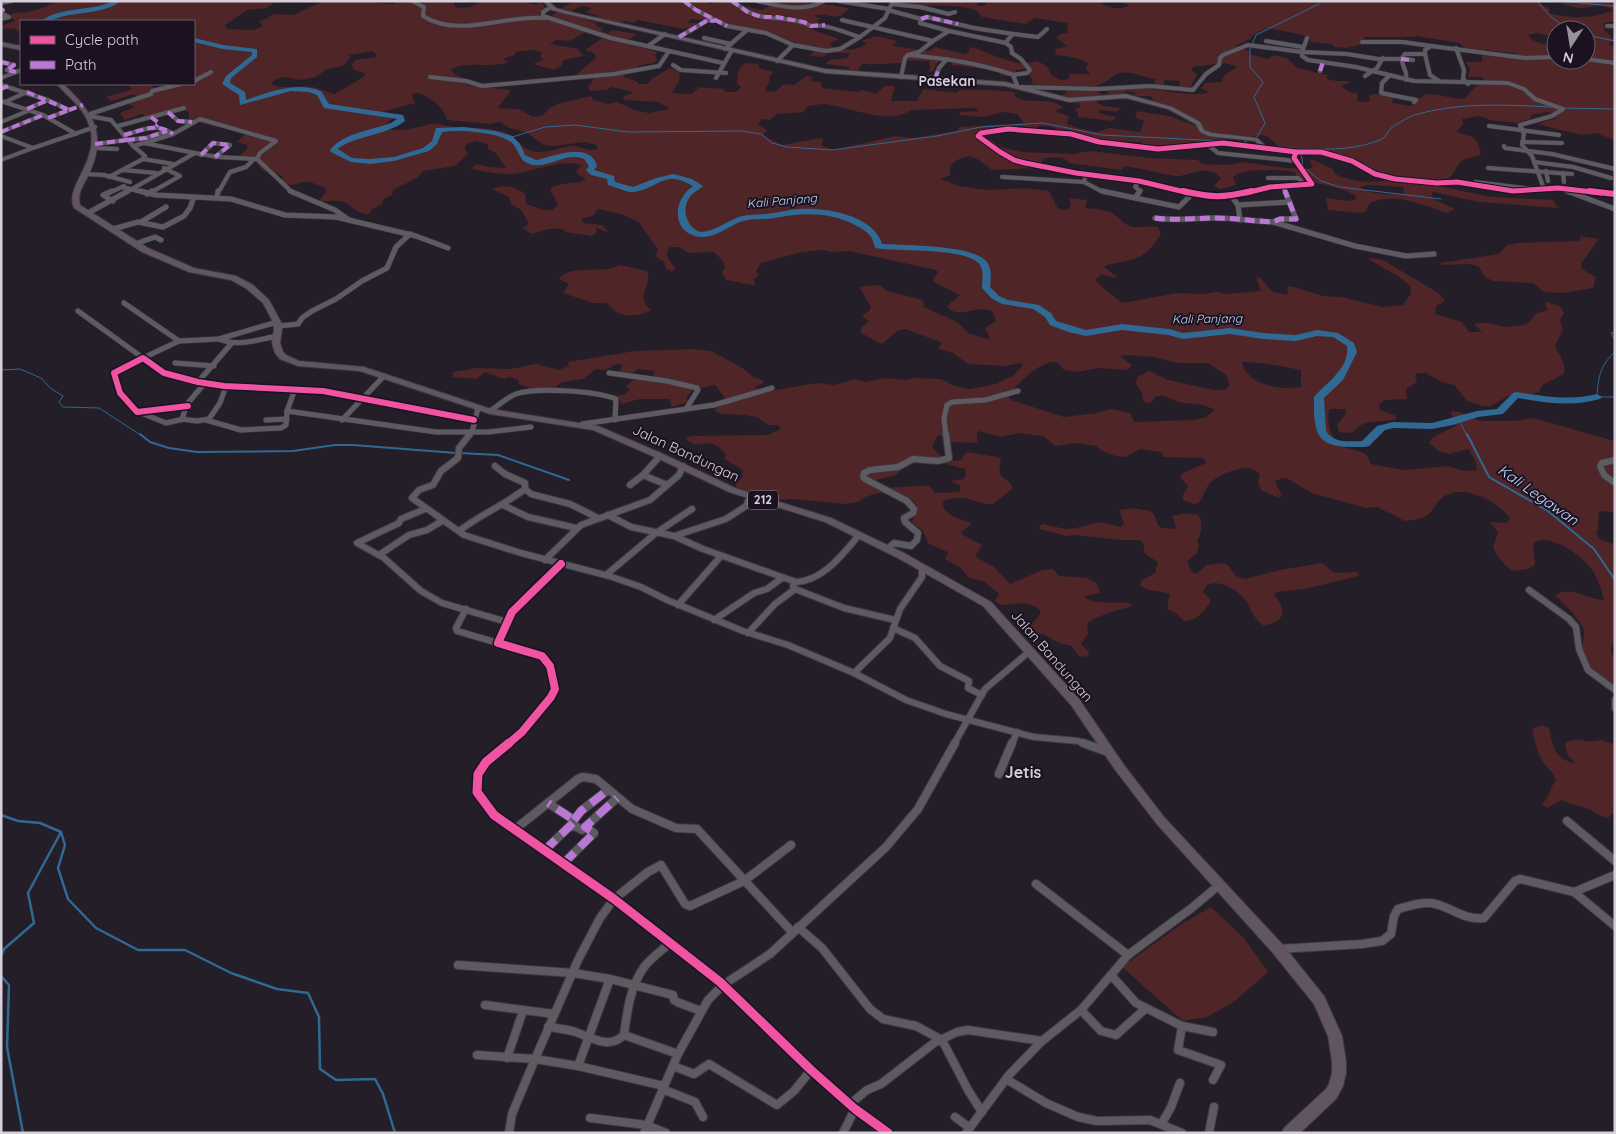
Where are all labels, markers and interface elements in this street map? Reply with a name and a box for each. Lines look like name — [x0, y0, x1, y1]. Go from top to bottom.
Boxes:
legend — [20, 20, 195, 85]
north arrow — [1546, 20, 1596, 70]
text: Cycle path — [65, 30, 139, 49]
text: N — [1561, 48, 1575, 68]
text: Path — [65, 55, 97, 74]
district label: Pasekan — [918, 72, 976, 90]
water label: Kali Panjang — [746, 190, 819, 211]
water label: Kali Panjang — [1172, 310, 1244, 327]
street label: Jalan Bandungan — [630, 420, 742, 486]
water label: Kali Legawan — [1494, 460, 1582, 529]
road number: 212 — [748, 490, 778, 510]
street label: Jalan Bandungan — [1007, 606, 1097, 706]
district label: Jetis — [1005, 762, 1041, 782]

